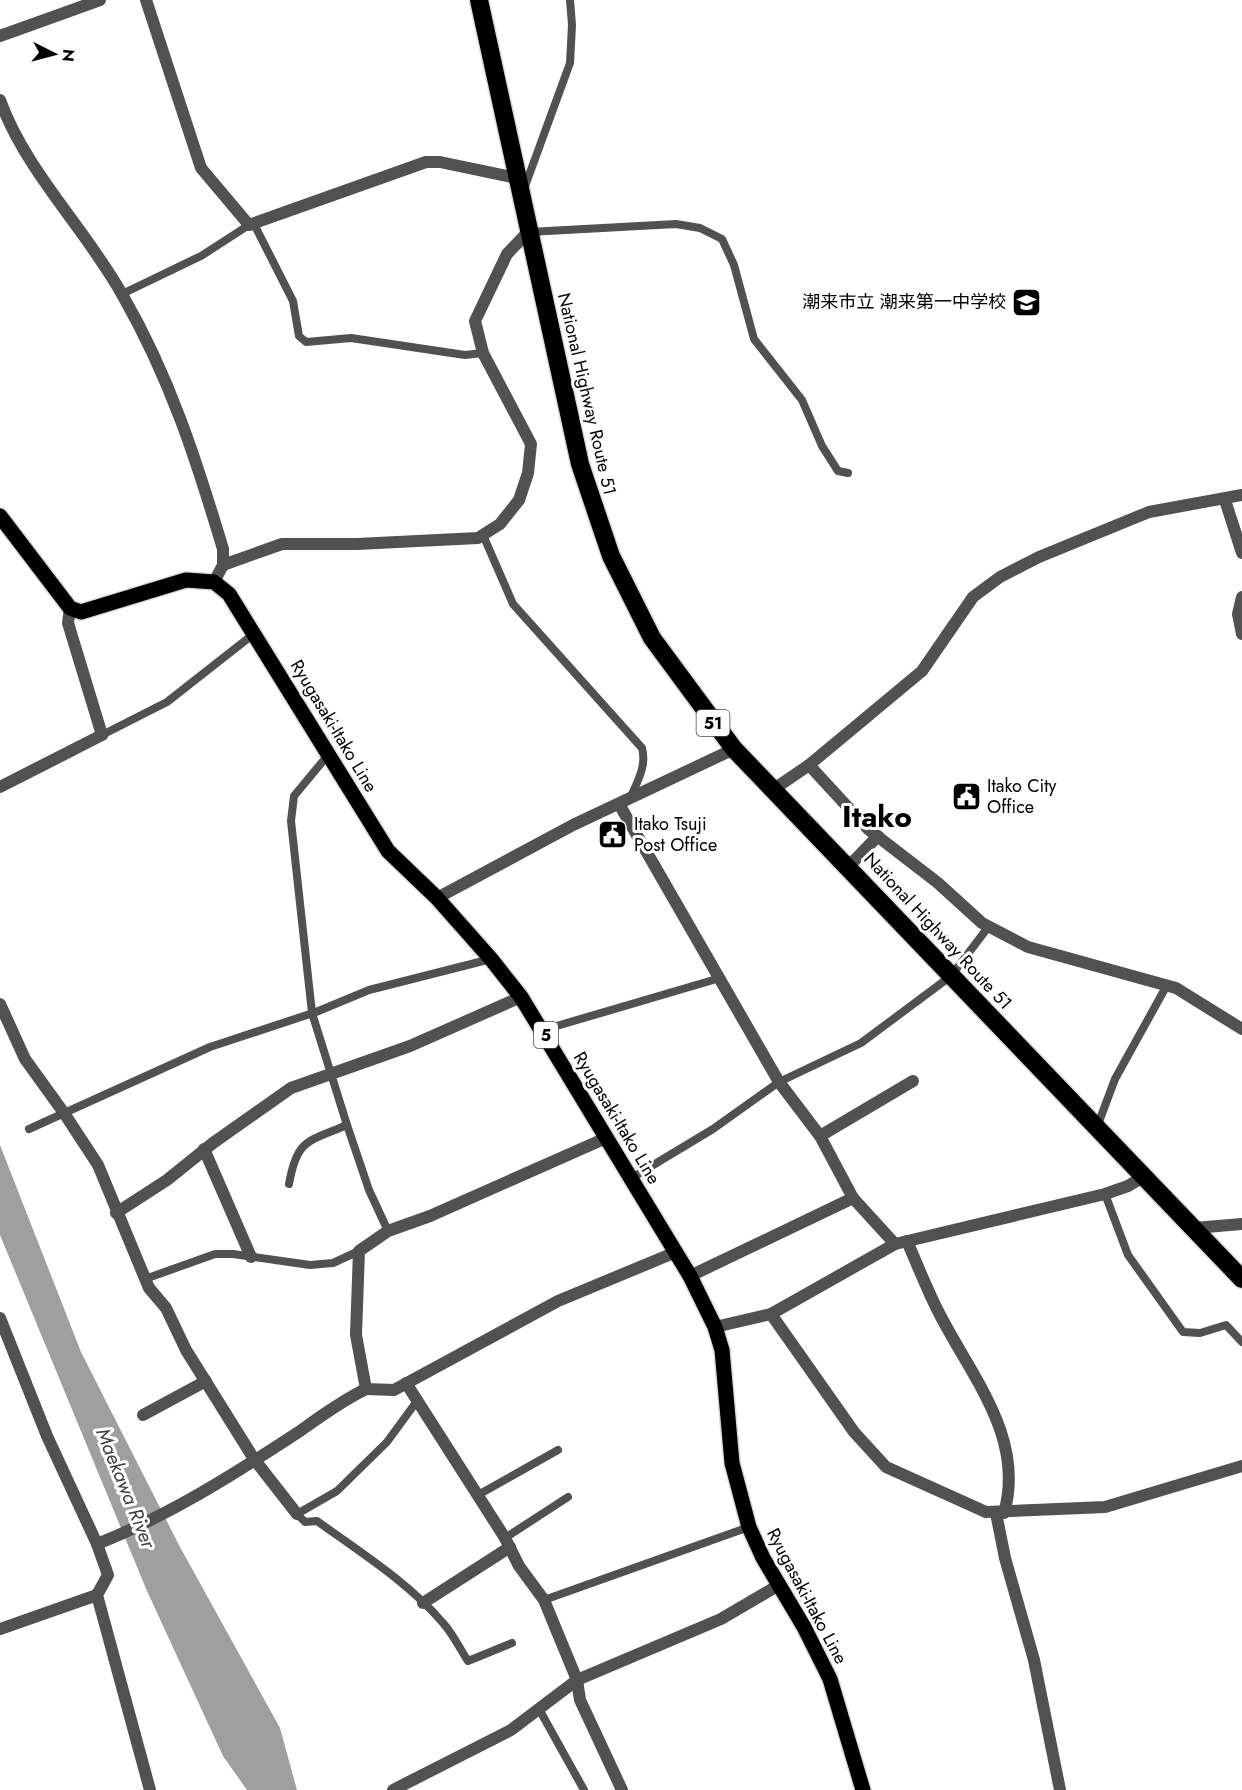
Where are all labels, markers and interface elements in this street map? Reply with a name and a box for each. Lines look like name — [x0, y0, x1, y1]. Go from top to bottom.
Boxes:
north arrow — [24, 24, 84, 84]
text: N — [56, 48, 81, 63]
school or university icon: 潮来市立 潮来第一中学校 — [1011, 286, 1043, 318]
place label: 潮来市立 潮来第一中学校 — [803, 289, 1006, 315]
street label: National Highway Route 51 — [551, 290, 623, 498]
street label: Ryugasaki-Itako Line — [284, 655, 384, 797]
road number: 51 — [696, 710, 730, 736]
place label: Itako City Office — [987, 773, 1057, 820]
public building icon: Itako City Office — [950, 780, 982, 812]
district label: Itako — [842, 795, 912, 838]
place label: Itako Tsuji Post Office — [634, 811, 717, 858]
public building icon: Itako Tsuji Post Office — [597, 818, 629, 850]
street label: National Highway Route 51 — [858, 846, 1018, 1016]
road number: 5 — [534, 1022, 558, 1048]
street label: Ryugasaki-Itako Line — [567, 1047, 667, 1189]
water label: Maekawa River — [88, 1424, 163, 1554]
street label: Ryugasaki-Itako Line — [760, 1523, 854, 1669]

